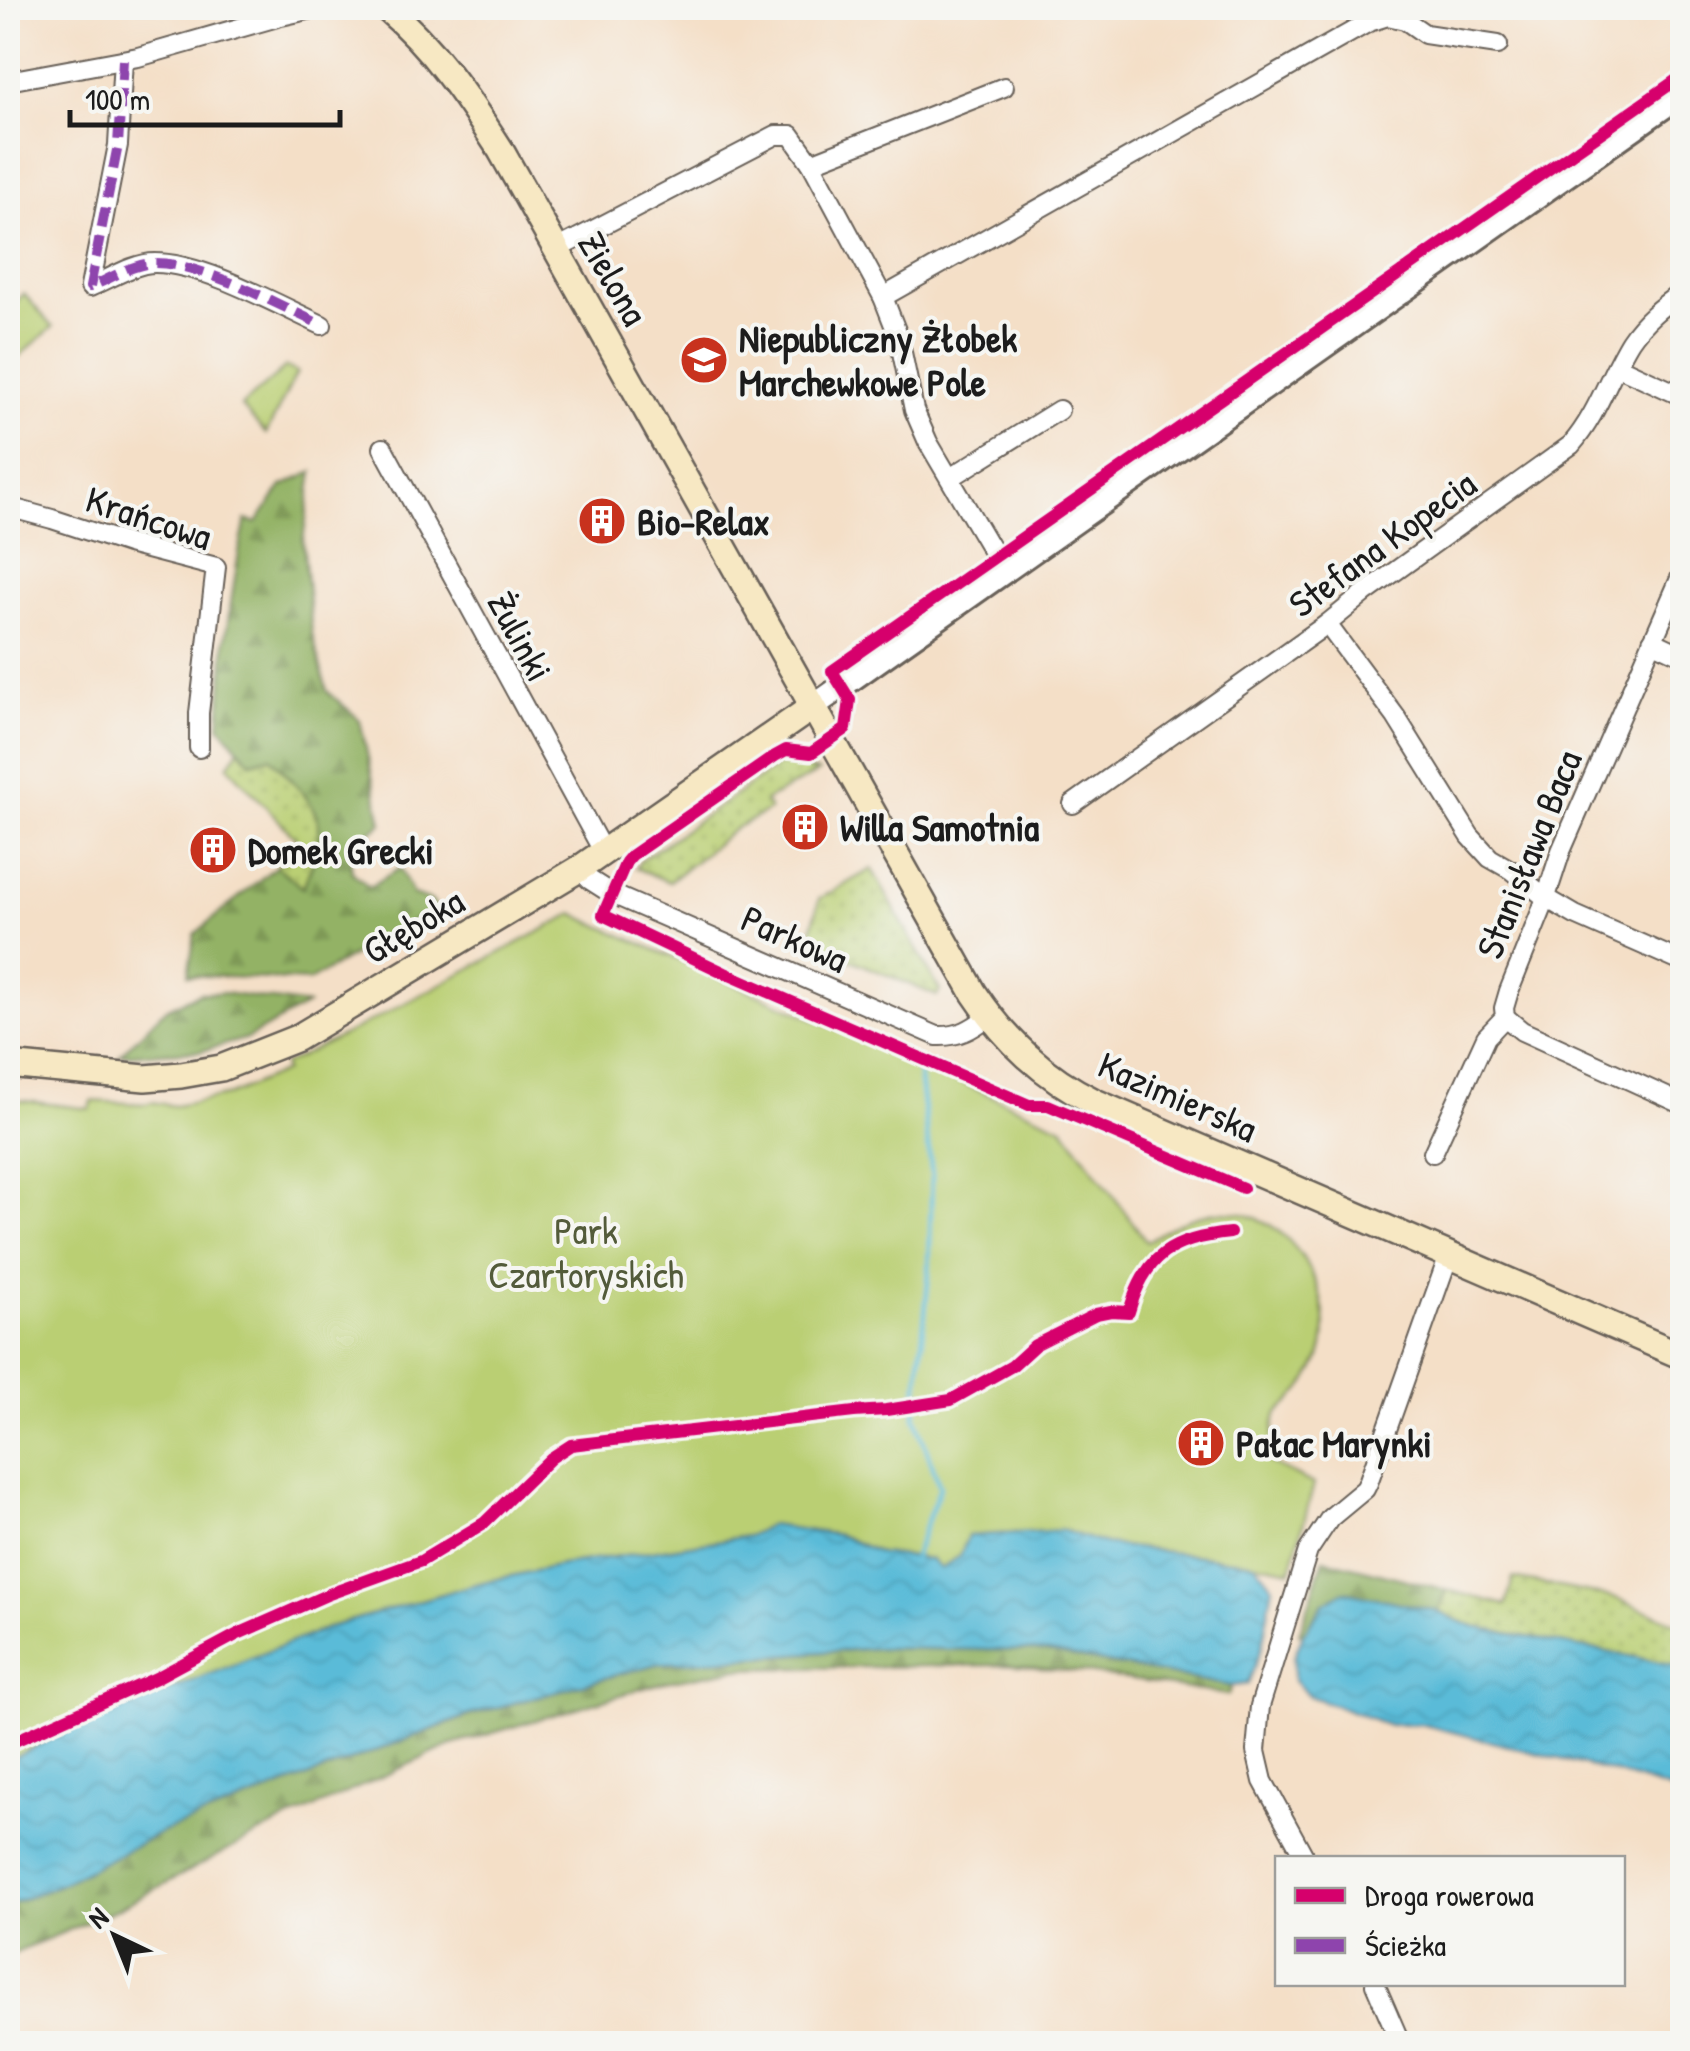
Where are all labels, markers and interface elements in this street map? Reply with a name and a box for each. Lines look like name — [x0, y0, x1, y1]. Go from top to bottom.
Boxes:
scale bar — [70, 65, 340, 127]
text: 100 m — [85, 79, 150, 119]
street label: Zielona — [566, 222, 662, 335]
place label: Niepubliczny Żłobek Marchewkowe Pole — [739, 312, 1017, 408]
school or university icon: Niepubliczny Żłobek Marchewkowe Pole — [678, 334, 730, 386]
street label: Stefana Kopecia — [1278, 457, 1486, 629]
street label: Krańcowa — [80, 472, 219, 562]
building icon: Bio-Relax — [576, 495, 628, 547]
place label: Bio-Relax — [637, 495, 770, 547]
street label: Żulinki — [476, 582, 566, 690]
street label: Stanisława Baca — [1463, 742, 1593, 966]
building icon: Willa Samotnia — [779, 801, 831, 853]
place label: Willa Samotnia — [840, 801, 1039, 853]
building icon: Domek Grecki — [187, 824, 239, 876]
place label: Domek Grecki — [248, 824, 434, 876]
street label: Głęboka — [353, 874, 473, 975]
street label: Parkowa — [734, 892, 857, 984]
street label: Kazimierska — [1090, 1038, 1266, 1154]
park label: Park Czartoryskich — [488, 1204, 684, 1300]
building icon: Pałac Marynki — [1175, 1417, 1227, 1469]
place label: Pałac Marynki — [1236, 1417, 1432, 1470]
legend — [1275, 1856, 1625, 1986]
text: Droga rowerowa — [1365, 1875, 1534, 1915]
north arrow — [65, 1886, 165, 1986]
text: N — [80, 1899, 116, 1937]
text: Ścieżka — [1365, 1925, 1446, 1965]

